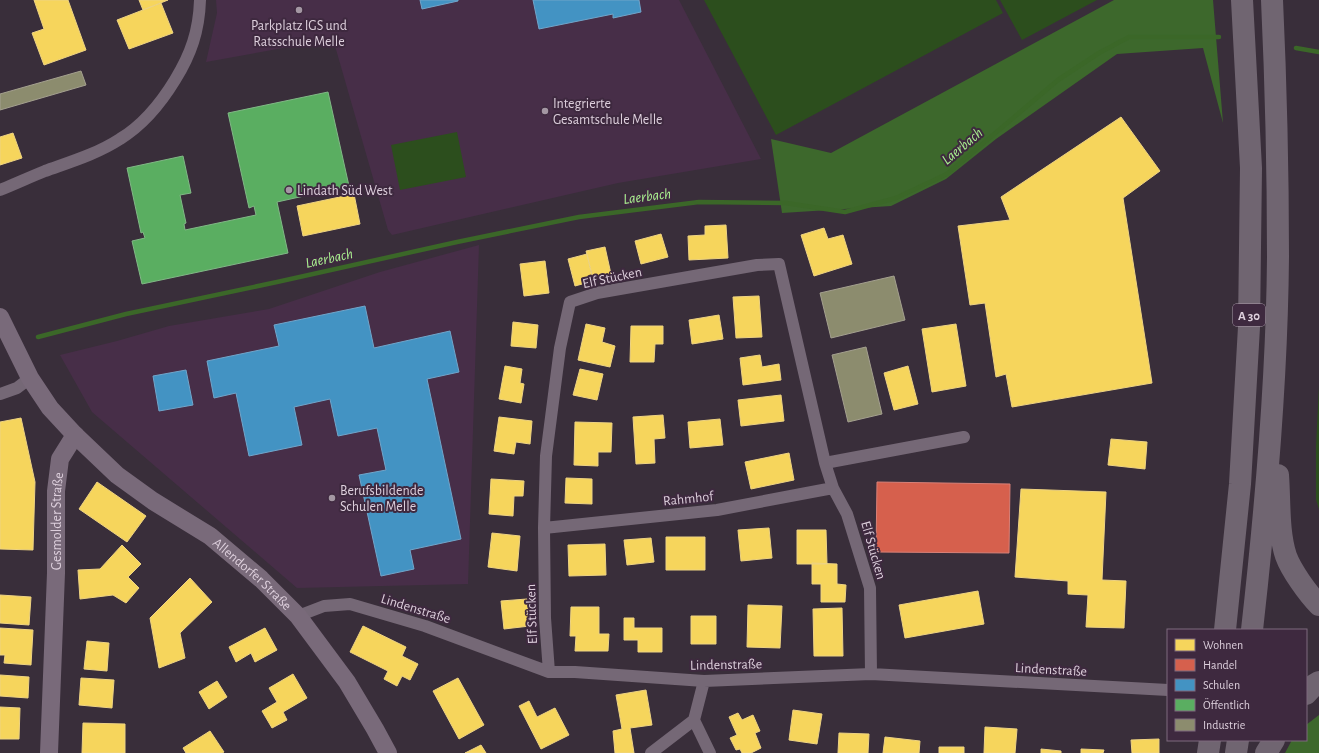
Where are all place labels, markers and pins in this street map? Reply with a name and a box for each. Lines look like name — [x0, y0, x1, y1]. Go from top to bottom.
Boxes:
marker: Parkplatz IGS und Ratsschule Melle — [294, 5, 304, 15]
place label: Parkplatz IGS und Ratsschule Melle — [251, 19, 347, 49]
place label: Integrierte Gesamtschule Melle — [553, 97, 663, 127]
marker: Integrierte Gesamtschule Melle — [540, 106, 550, 116]
place label: Lindath Süd West — [297, 184, 393, 198]
marker: Lindath Süd West — [284, 185, 294, 195]
place label: Berufsbildende Schulen Melle — [340, 484, 423, 514]
marker: Berufsbildende Schulen Melle — [327, 493, 337, 503]

